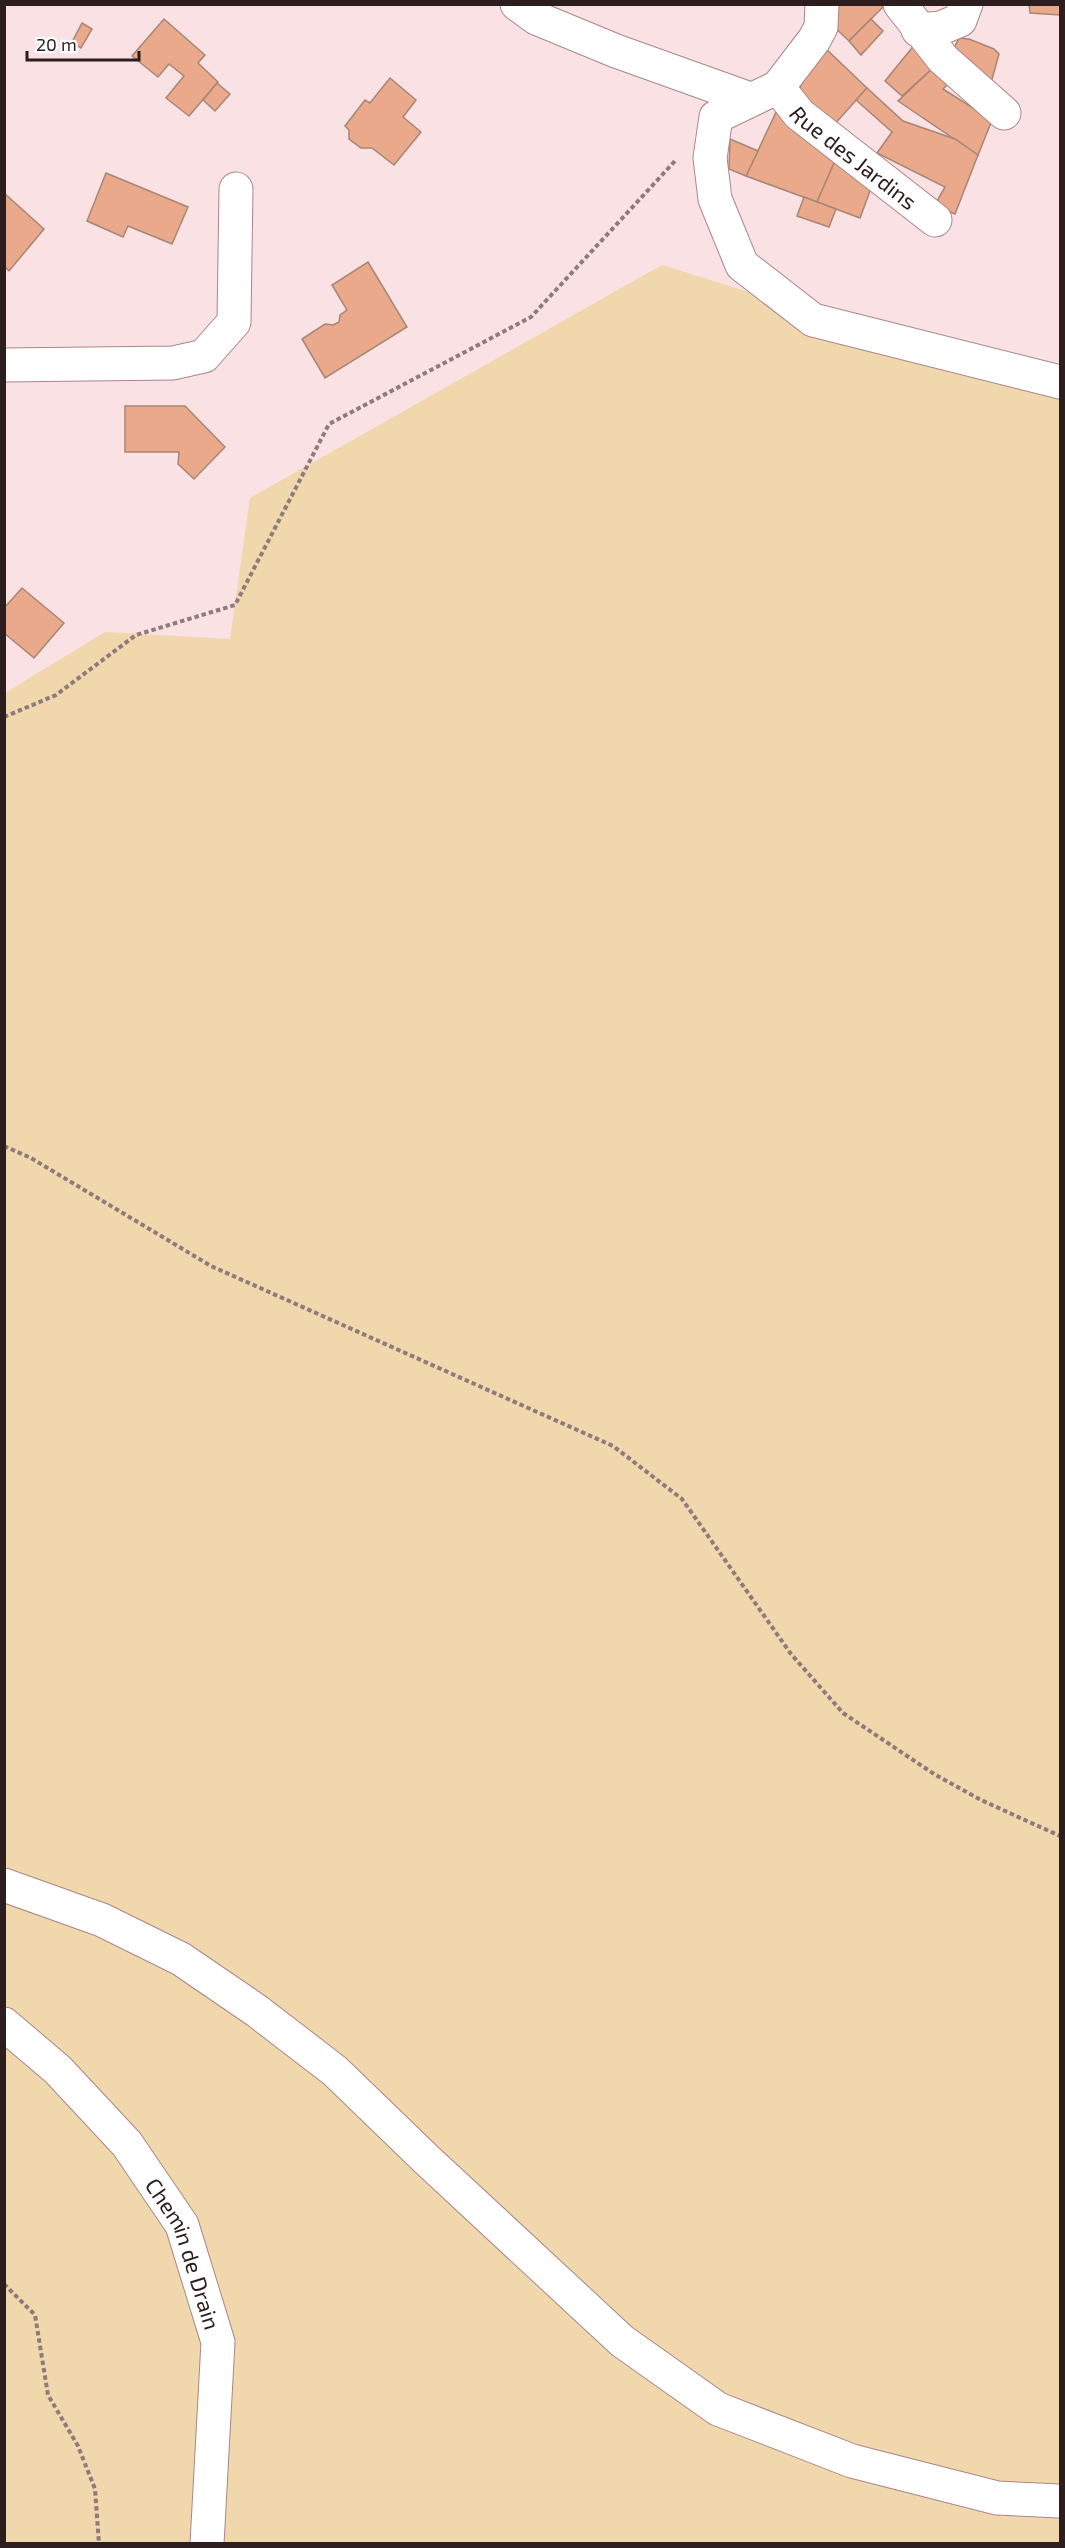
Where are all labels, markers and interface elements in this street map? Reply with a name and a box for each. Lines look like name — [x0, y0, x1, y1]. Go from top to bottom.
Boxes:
scale bar — [27, 24, 140, 62]
text: 20 m — [36, 33, 77, 55]
street label: Rue des Jardins — [785, 101, 922, 214]
street label: Chemin de Drain — [141, 2173, 226, 2332]

